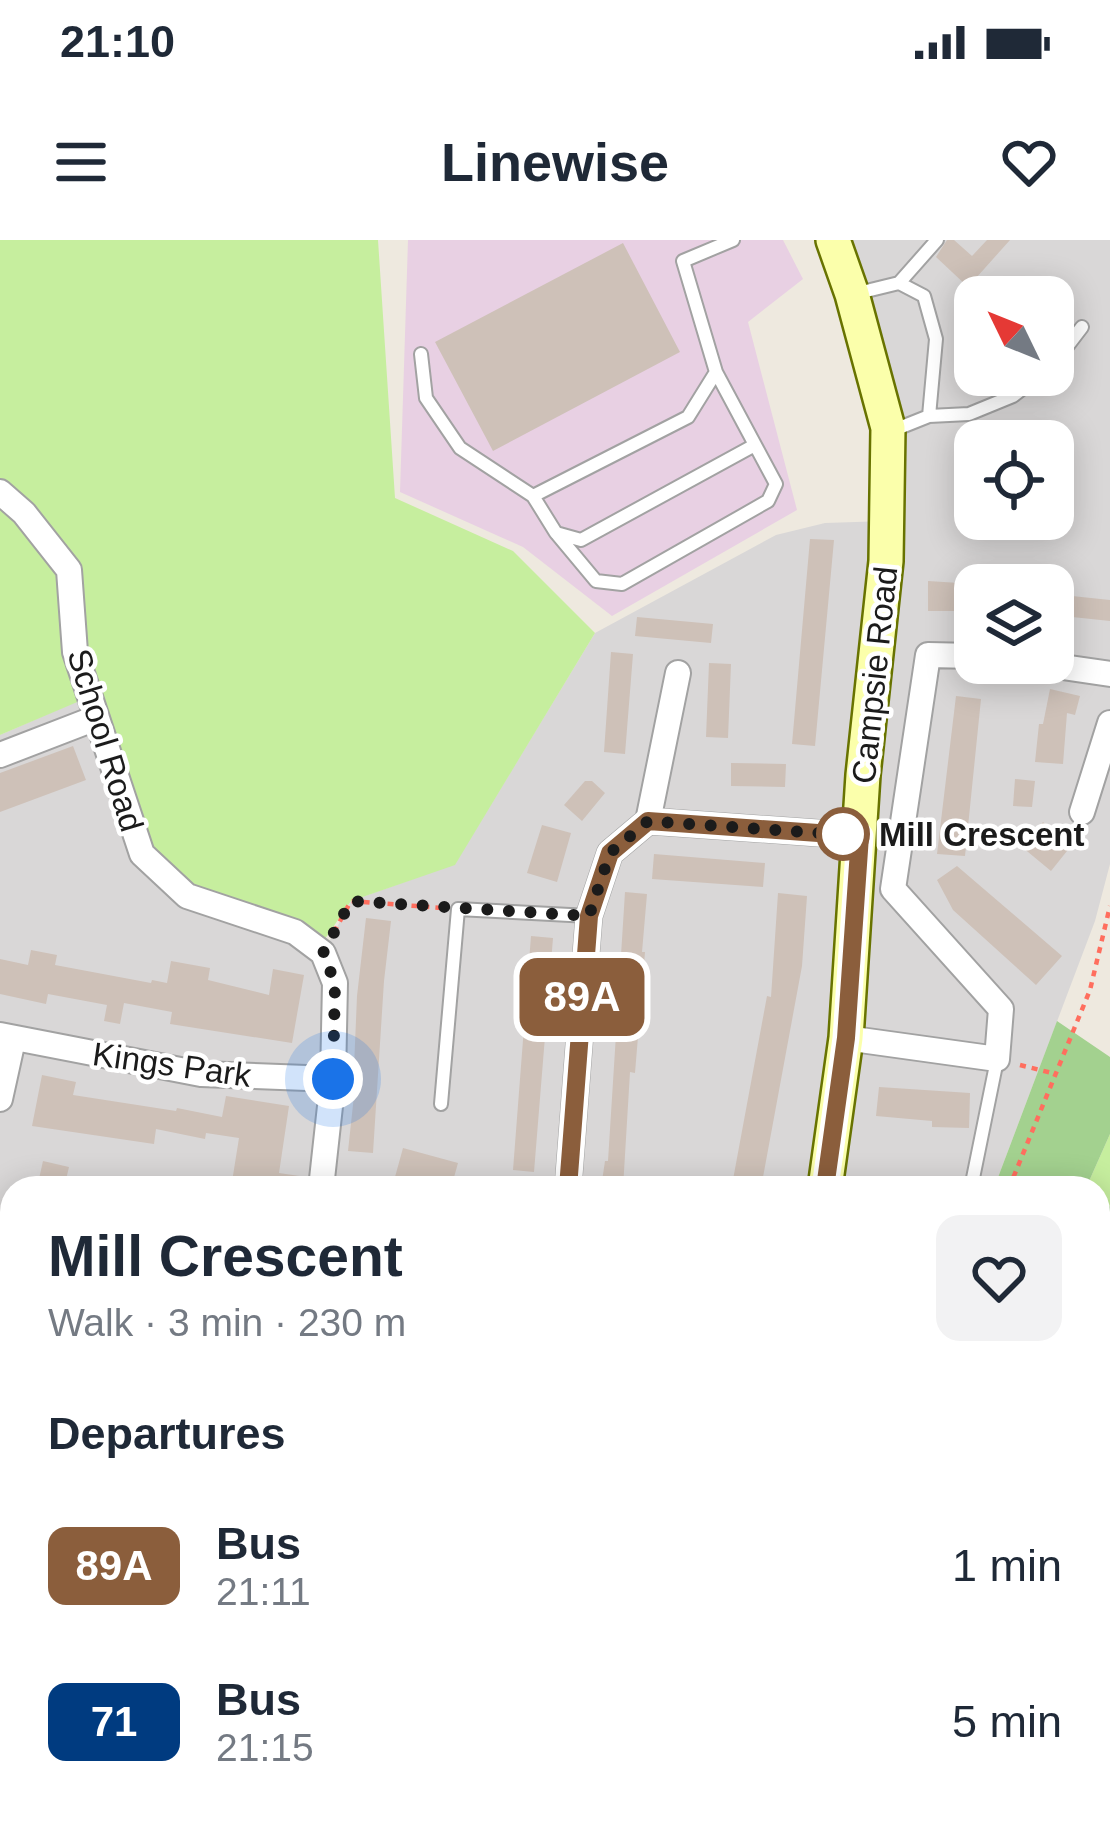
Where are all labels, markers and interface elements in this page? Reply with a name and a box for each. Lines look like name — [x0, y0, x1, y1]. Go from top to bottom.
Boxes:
text: 21:10 — [60, 16, 175, 67]
icon: menu — [48, 129, 114, 195]
icon: heart — [996, 129, 1062, 195]
text: Linewise — [441, 132, 669, 192]
north arrow — [954, 276, 1074, 396]
map controls — [954, 276, 1074, 684]
button: locate — [954, 420, 1074, 540]
button: layers — [954, 564, 1074, 684]
street label: Campsie Road — [845, 565, 904, 786]
street label: School Road — [60, 644, 151, 836]
marker: Mill Crescent — [818, 809, 868, 859]
place label: Mill Crescent — [879, 816, 1084, 853]
line badge: 89A — [513, 958, 651, 1036]
text: 89A — [543, 973, 621, 1020]
street label: Kings Park — [90, 1035, 254, 1094]
your location — [303, 1049, 363, 1109]
button: heart — [936, 1215, 1062, 1341]
text: Mill Crescent — [48, 1224, 403, 1288]
text: Walk · 3 min · 230 m — [48, 1301, 406, 1344]
text: Departures — [48, 1408, 286, 1459]
text: Bus — [216, 1518, 301, 1569]
text: 1 min — [952, 1540, 1062, 1591]
text: 89A — [75, 1542, 153, 1589]
text: 21:11 — [216, 1570, 311, 1613]
text: Bus — [216, 1674, 301, 1725]
text: 5 min — [952, 1696, 1062, 1747]
text: 71 — [91, 1698, 137, 1745]
text: 21:15 — [216, 1726, 314, 1769]

